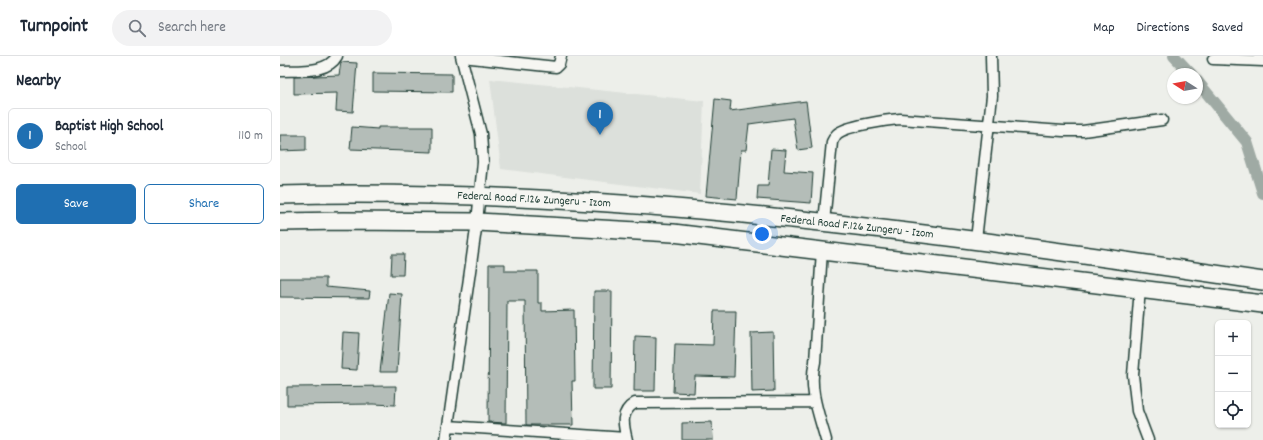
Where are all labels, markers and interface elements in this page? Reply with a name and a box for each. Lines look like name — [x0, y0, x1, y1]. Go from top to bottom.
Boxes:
search box — [112, 10, 392, 46]
text: Turnpoint — [20, 14, 88, 41]
icon: search — [126, 17, 148, 39]
text: Search here — [158, 17, 226, 39]
text: Map — [1093, 18, 1115, 38]
text: Directions — [1137, 18, 1190, 38]
text: Saved — [1212, 18, 1243, 38]
north arrow — [1167, 68, 1203, 104]
text: Nearby — [16, 70, 60, 94]
pin: 1 — [587, 102, 613, 135]
text: Baptist High School — [55, 116, 163, 138]
text: 1 — [29, 127, 31, 146]
text: 110 m — [238, 127, 263, 146]
text: School — [55, 138, 87, 157]
button: Save — [16, 184, 136, 224]
button: Share — [144, 184, 264, 224]
street label: Federal Road F.126 Zungeru - Izom — [457, 187, 611, 213]
street label: Federal Road F.126 Zungeru - Izom — [780, 211, 934, 243]
your location — [752, 224, 772, 244]
map controls — [1215, 320, 1251, 428]
button: + — [1215, 320, 1251, 356]
button: − — [1215, 356, 1251, 392]
button: locate — [1215, 392, 1251, 428]

